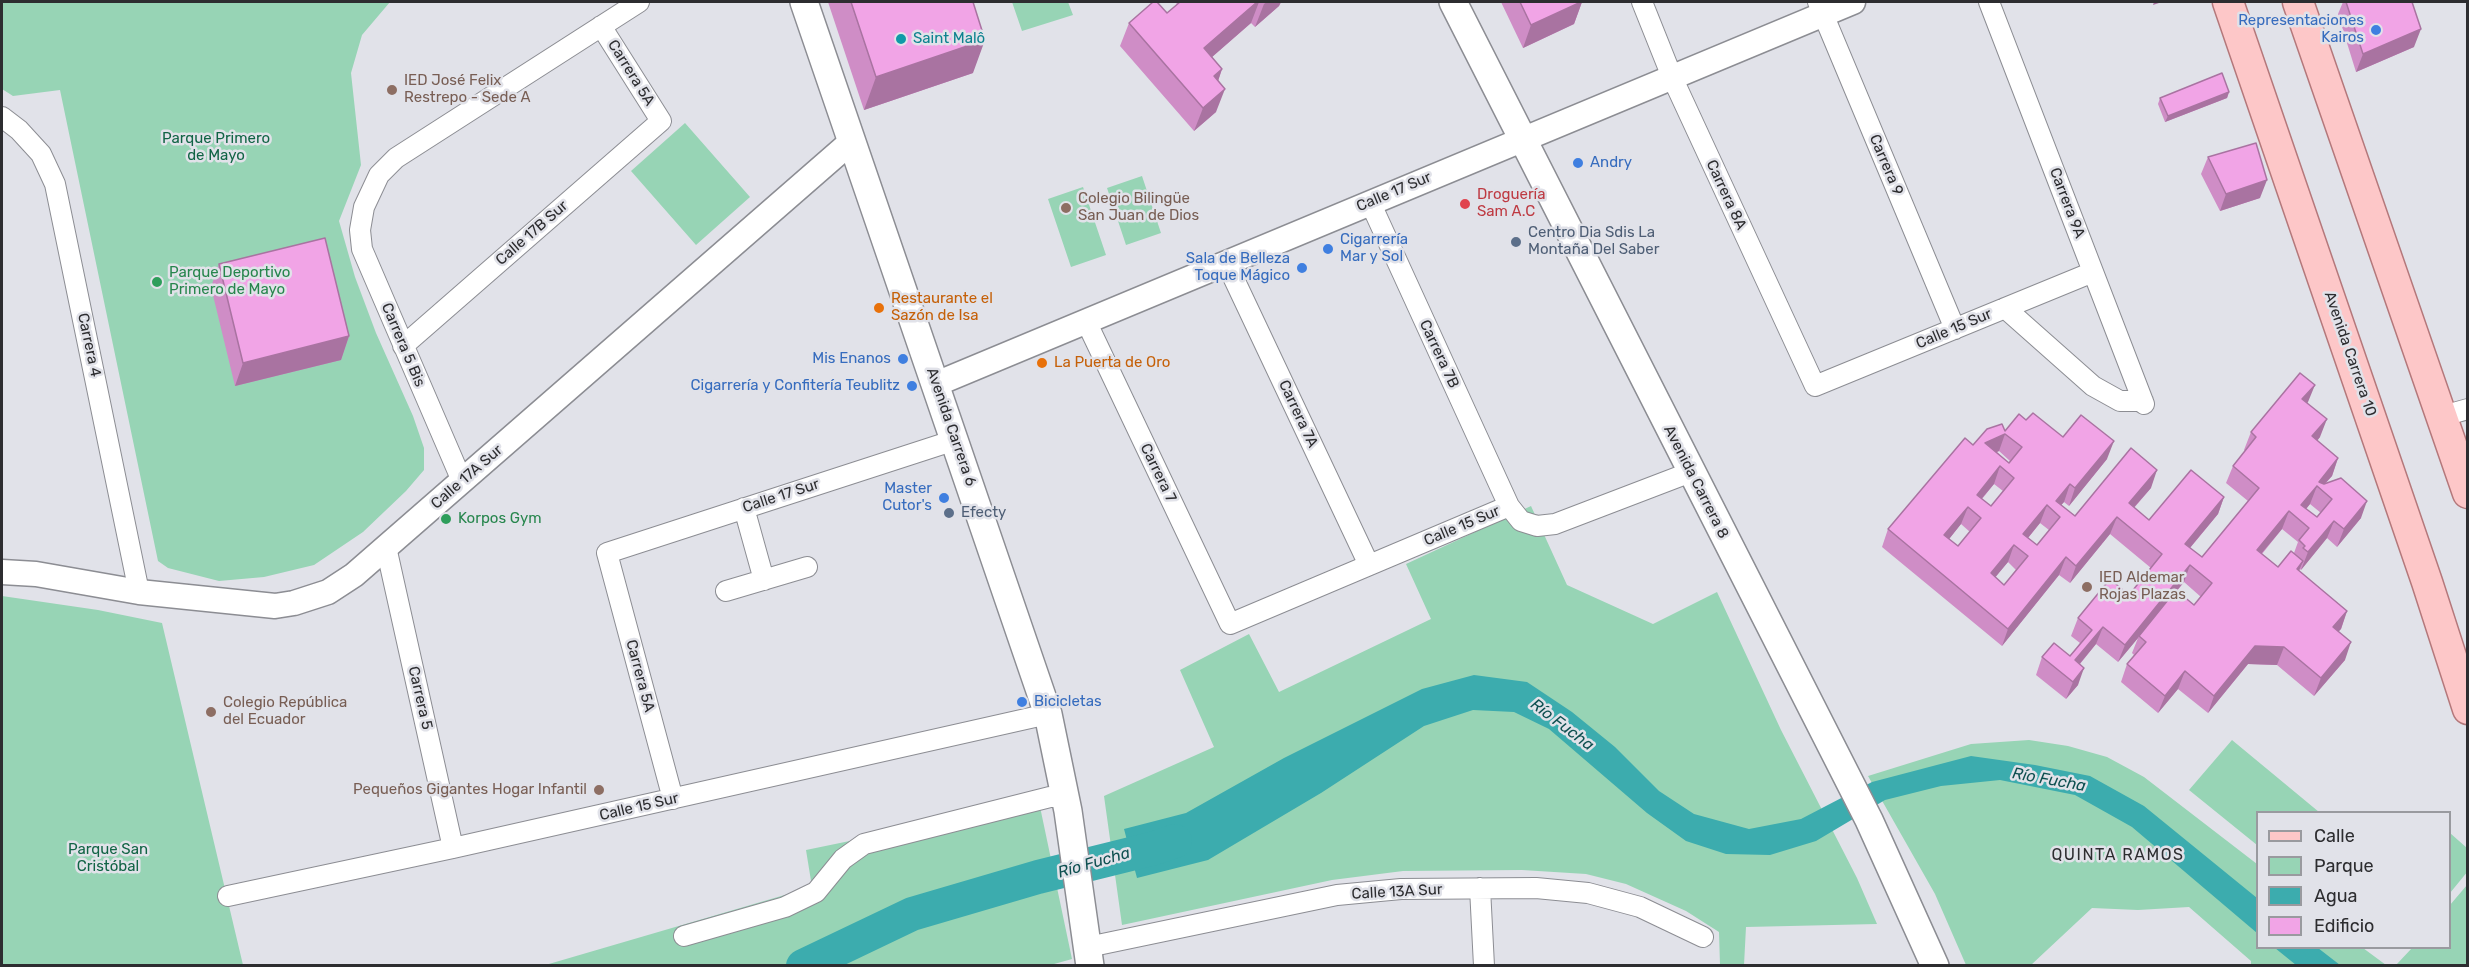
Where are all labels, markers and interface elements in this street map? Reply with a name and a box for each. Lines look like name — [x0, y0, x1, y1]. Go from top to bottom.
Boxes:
place label: Representaciones Kairos — [2238, 12, 2364, 47]
marker: Representaciones Kairos — [2369, 23, 2383, 37]
place label: Saint Malô — [913, 30, 985, 48]
marker: Saint Malô — [894, 32, 908, 46]
street label: Carrera 5A — [604, 37, 658, 109]
place label: IED José Felix Restrepo - Sede A — [404, 72, 531, 107]
marker: IED José Felix Restrepo - Sede A — [385, 83, 399, 97]
park label: Parque Primero de Mayo — [162, 130, 270, 165]
street label: Carrera 9 — [1865, 132, 1907, 198]
place label: Andry — [1590, 154, 1632, 172]
marker: Andry — [1571, 156, 1585, 170]
street label: Carrera 8A — [1702, 157, 1750, 233]
street label: Carrera 9A — [2045, 165, 2089, 241]
street label: Calle 17 Sur — [1354, 168, 1434, 216]
place label: Droguería Sam A.C — [1477, 186, 1545, 221]
place label: Colegio Bilingüe San Juan de Dios — [1078, 190, 1199, 225]
street label: Calle 17B Sur — [492, 197, 572, 269]
marker: Droguería Sam A.C — [1458, 197, 1472, 211]
marker: Colegio Bilingüe San Juan de Dios — [1059, 201, 1073, 215]
place label: Centro Dia Sdis La Montaña Del Saber — [1528, 224, 1659, 259]
place label: Cigarrería Mar y Sol — [1340, 231, 1408, 266]
marker: Centro Dia Sdis La Montaña Del Saber — [1509, 235, 1523, 249]
marker: Cigarrería Mar y Sol — [1321, 242, 1335, 256]
place label: Sala de Belleza Toque Mágico — [1186, 250, 1290, 285]
marker: Sala de Belleza Toque Mágico — [1295, 261, 1309, 275]
place label: Parque Deportivo Primero de Mayo — [169, 264, 290, 299]
marker: Parque Deportivo Primero de Mayo — [150, 275, 164, 289]
street label: Avenida Carrera 10 — [2320, 289, 2380, 419]
place label: Restaurante el Sazón de Isa — [891, 290, 993, 325]
street label: Carrera 5 Bis — [377, 300, 429, 390]
marker: Restaurante el Sazón de Isa — [872, 301, 886, 315]
street label: Calle 15 Sur — [1913, 305, 1995, 353]
street label: Carrera 4 — [73, 311, 105, 379]
street label: Carrera 7B — [1415, 317, 1463, 391]
place label: Mis Enanos — [812, 350, 891, 368]
marker: Mis Enanos — [896, 352, 910, 366]
place label: La Puerta de Oro — [1054, 354, 1170, 372]
marker: La Puerta de Oro — [1035, 356, 1049, 370]
street label: Avenida Carrera 6 — [922, 365, 980, 489]
place label: Cigarrería y Confitería Teublitz — [691, 377, 900, 395]
street label: Carrera 7A — [1275, 377, 1321, 451]
marker: Cigarrería y Confitería Teublitz — [905, 379, 919, 393]
street label: Avenida Carrera 8 — [1660, 422, 1732, 542]
street label: Calle 17A Sur — [428, 441, 506, 513]
street label: Carrera 7 — [1136, 441, 1180, 505]
street label: Calle 17 Sur — [740, 475, 822, 517]
place label: Master Cutor's — [882, 480, 932, 515]
marker: Master Cutor's — [937, 491, 951, 505]
street label: Calle 15 Sur — [1421, 502, 1503, 550]
place label: Efecty — [961, 504, 1006, 522]
marker: Efecty — [942, 506, 956, 520]
place label: Korpos Gym — [458, 510, 542, 528]
marker: Korpos Gym — [439, 512, 453, 526]
place label: IED Aldemar Rojas Plazas — [2099, 569, 2186, 604]
marker: IED Aldemar Rojas Plazas — [2080, 580, 2094, 594]
street label: Carrera 5A — [622, 638, 658, 714]
street label: Carrera 5 — [404, 665, 436, 731]
place label: Bicicletas — [1034, 693, 1102, 711]
place label: Colegio República del Ecuador — [223, 694, 347, 729]
marker: Bicicletas — [1015, 695, 1029, 709]
water label: Río Fucha — [1527, 695, 1597, 755]
marker: Colegio República del Ecuador — [204, 705, 218, 719]
water label: Río Fucha — [2011, 764, 2087, 796]
place label: Pequeños Gigantes Hogar Infantil — [353, 781, 587, 799]
marker: Pequeños Gigantes Hogar Infantil — [592, 783, 606, 797]
street label: Calle 15 Sur — [598, 789, 680, 825]
legend — [2256, 811, 2451, 949]
text: Calle — [2314, 825, 2355, 847]
park label: Parque San Cristóbal — [68, 841, 148, 876]
water label: Río Fucha — [1056, 844, 1132, 882]
district label: QUINTA RAMOS — [2052, 845, 2184, 865]
text: Parque — [2314, 855, 2374, 877]
street label: Calle 13A Sur — [1351, 881, 1443, 903]
text: Agua — [2314, 885, 2357, 907]
text: Edificio — [2314, 915, 2374, 937]

